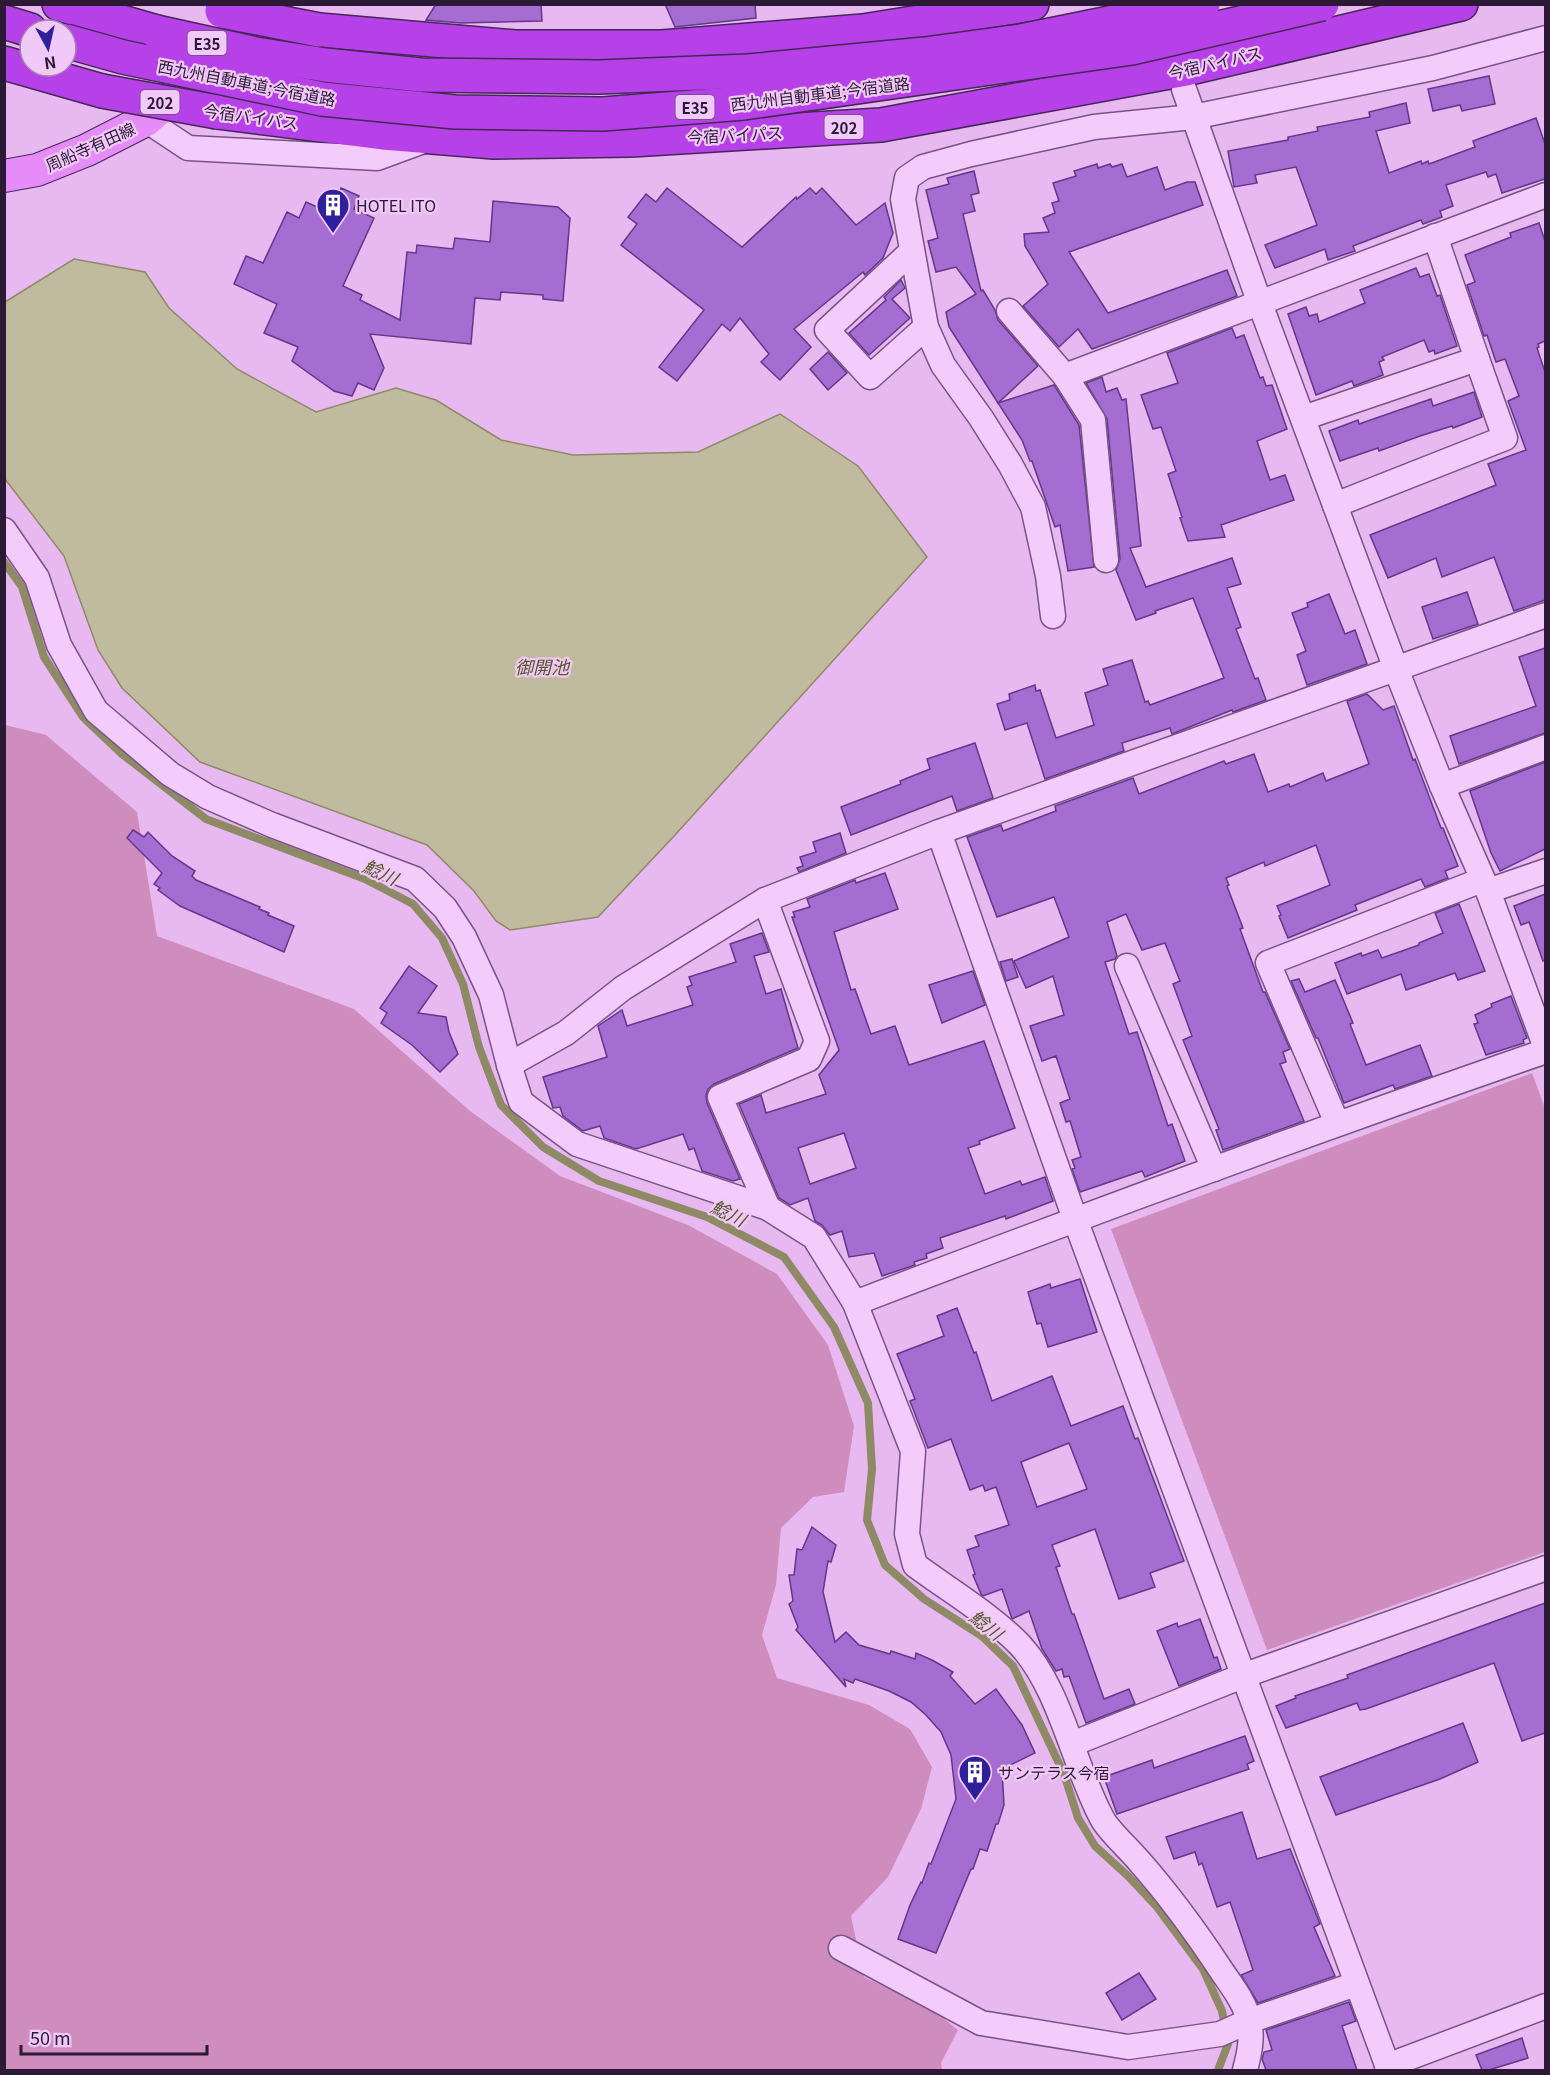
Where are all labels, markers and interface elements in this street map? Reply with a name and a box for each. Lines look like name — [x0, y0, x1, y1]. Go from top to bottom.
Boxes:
north arrow — [18, 18, 78, 78]
road number: E35 — [188, 31, 226, 55]
street label: 今宿バイパス — [1166, 40, 1264, 84]
text: N — [43, 51, 58, 77]
street label: 西九州自動車道;今宿道路 — [156, 53, 338, 111]
street label: 西九州自動車道;今宿道路 — [729, 70, 911, 116]
road number: 202 — [140, 90, 180, 114]
road number: E35 — [676, 95, 714, 119]
street label: 今宿バイパス — [202, 97, 300, 135]
road number: 202 — [824, 115, 864, 139]
street label: 周船寺有田線 — [41, 116, 139, 176]
street label: 今宿バイパス — [687, 120, 783, 148]
building icon: HOTEL ITO — [315, 187, 351, 234]
place label: HOTEL ITO — [356, 193, 436, 217]
water label: 御開池 — [515, 653, 571, 679]
water label: 鯰川 — [359, 852, 405, 891]
water label: 鯰川 — [707, 1192, 753, 1232]
water label: 鯰川 — [965, 1603, 1011, 1647]
building icon: サンテラス今宿 — [957, 1754, 993, 1801]
place label: サンテラス今宿 — [998, 1760, 1110, 1784]
scale bar — [21, 2018, 207, 2056]
text: 50 m — [30, 2024, 71, 2050]

